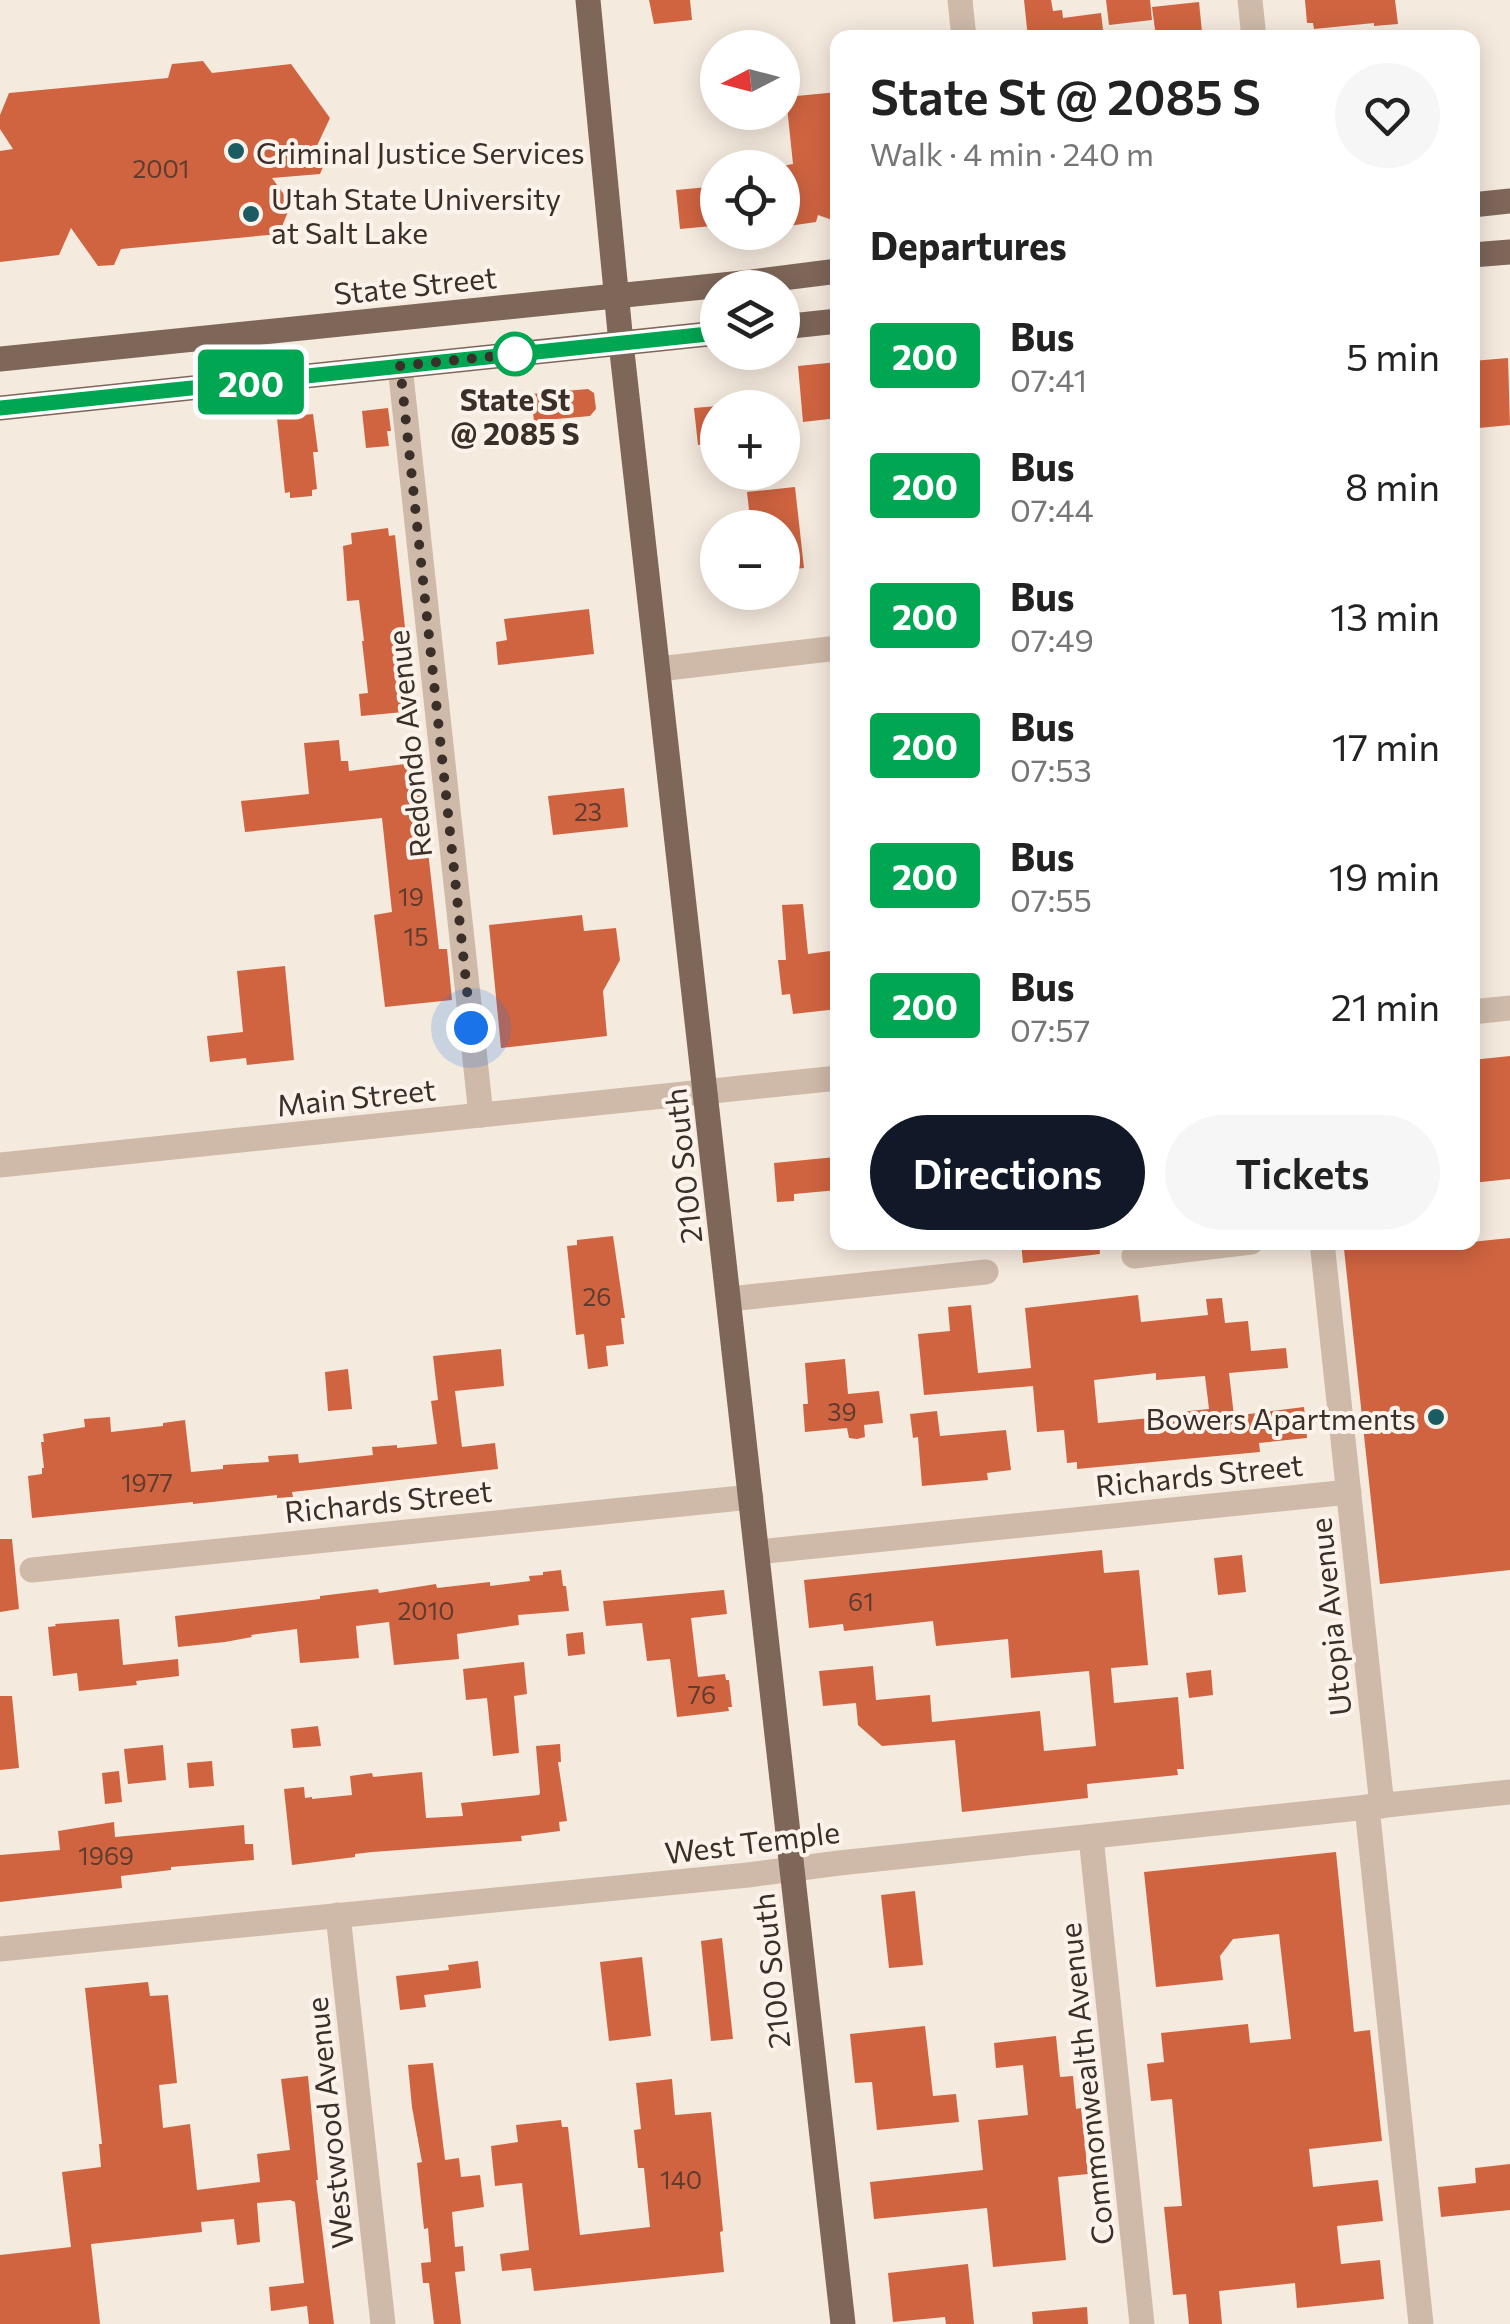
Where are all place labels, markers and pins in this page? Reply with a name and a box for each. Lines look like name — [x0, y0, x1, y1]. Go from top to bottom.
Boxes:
place label: Criminal Justice Services — [256, 133, 585, 170]
marker: Criminal Justice Services — [225, 140, 247, 162]
place label: Utah State University at Salt Lake — [271, 179, 561, 250]
marker: Utah State University at Salt Lake — [240, 203, 262, 225]
marker: State St @ 2085 S — [494, 333, 536, 375]
place label: State St @ 2085 S — [450, 380, 580, 451]
place label: Bowers Apartments — [1146, 1399, 1416, 1436]
marker: Bowers Apartments — [1425, 1406, 1447, 1428]

